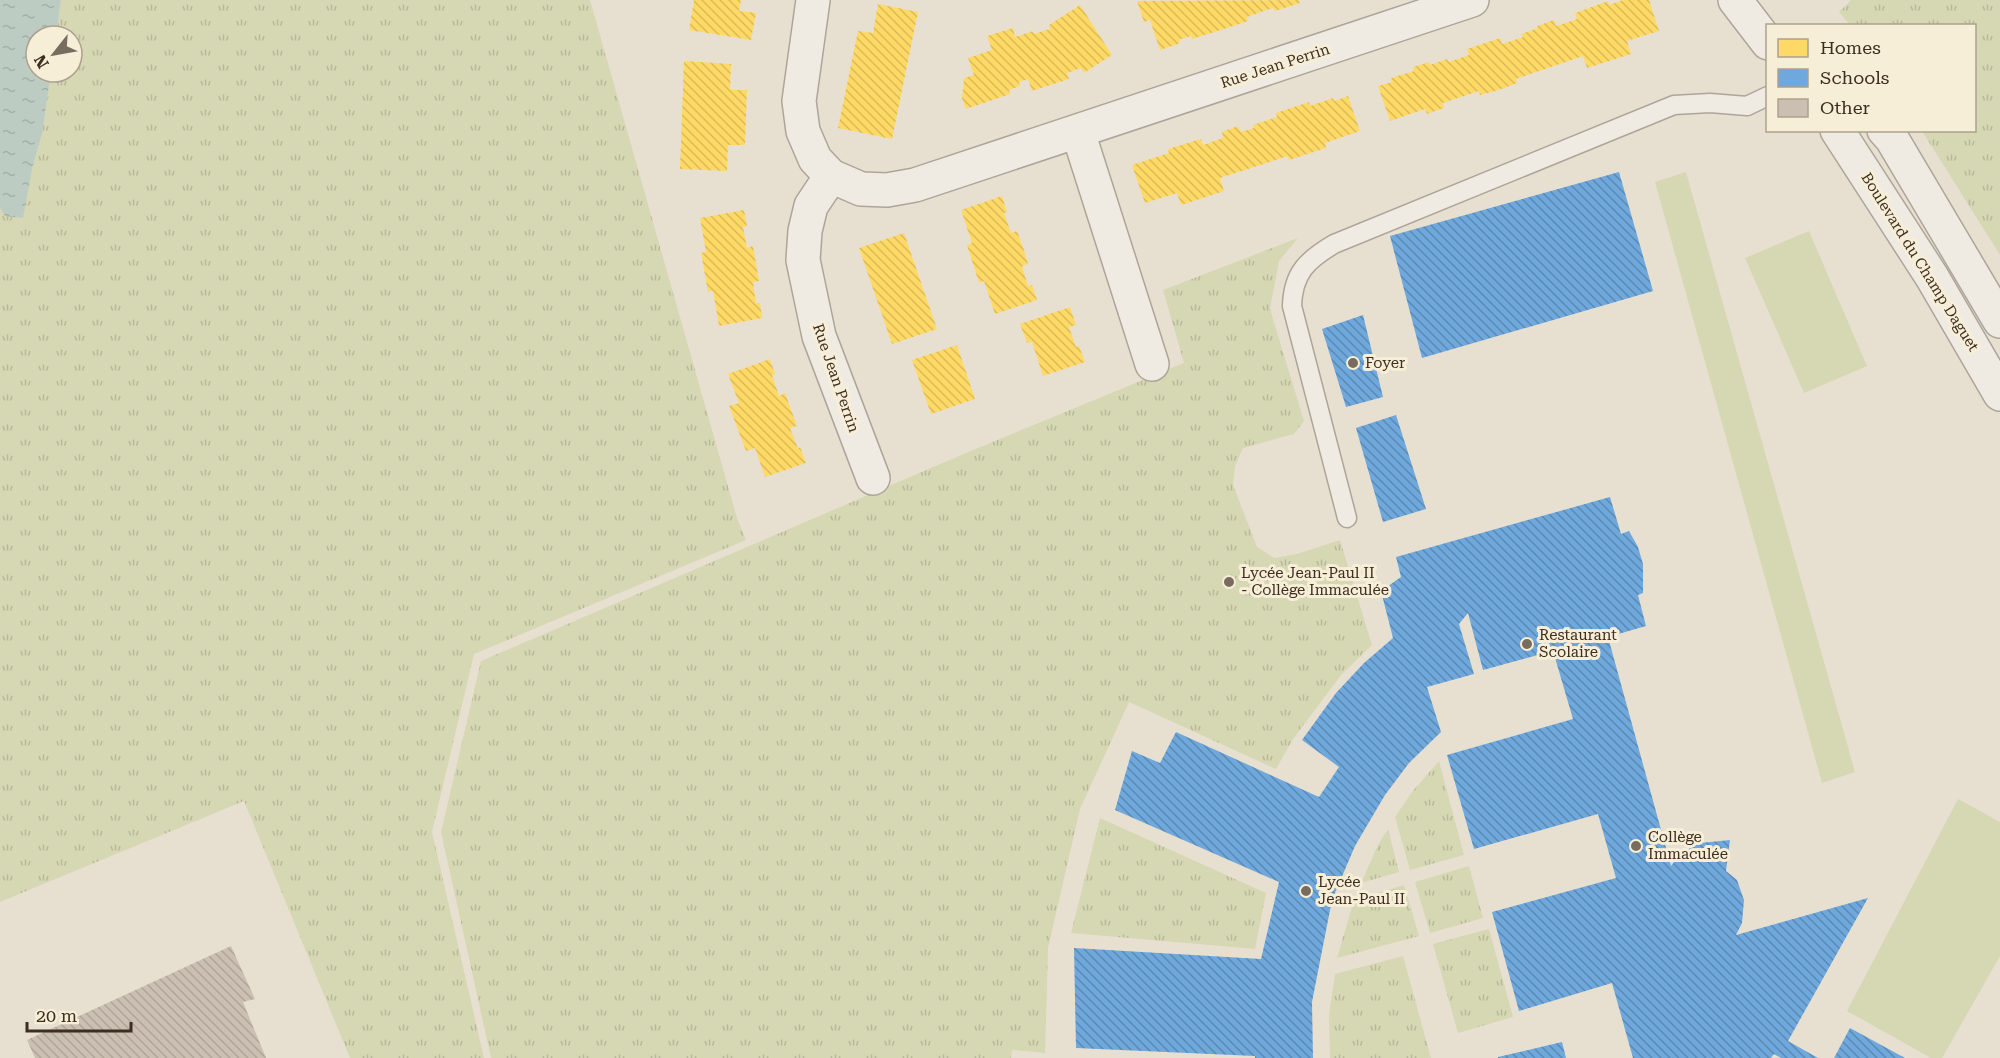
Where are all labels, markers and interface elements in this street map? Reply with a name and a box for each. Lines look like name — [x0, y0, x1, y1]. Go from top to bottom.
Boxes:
north arrow — [24, 24, 84, 84]
legend — [1766, 24, 1976, 132]
text: Homes — [1820, 37, 1881, 58]
street label: Rue Jean Perrin — [1218, 40, 1332, 92]
text: N — [30, 51, 53, 72]
text: Schools — [1820, 67, 1889, 88]
text: Other — [1820, 97, 1870, 118]
street label: Boulevard du Champ Daguet — [1857, 169, 1983, 355]
street label: Rue Jean Perrin — [809, 321, 863, 435]
place label: Foyer — [1365, 354, 1405, 372]
marker: Foyer — [1346, 356, 1360, 370]
place label: Lycée Jean-Paul II - Collège Immaculée — [1241, 564, 1389, 599]
marker: Lycée Jean-Paul II - Collège Immaculée — [1222, 575, 1236, 589]
place label: Restaurant Scolaire — [1539, 626, 1617, 661]
marker: Restaurant Scolaire — [1520, 637, 1534, 651]
place label: Collège Immaculée — [1648, 828, 1728, 863]
marker: Collège Immaculée — [1629, 839, 1643, 853]
place label: Lycée Jean-Paul II — [1318, 873, 1405, 908]
marker: Lycée Jean-Paul II — [1299, 884, 1313, 898]
scale bar — [27, 995, 130, 1033]
text: 20 m — [36, 1005, 77, 1026]

